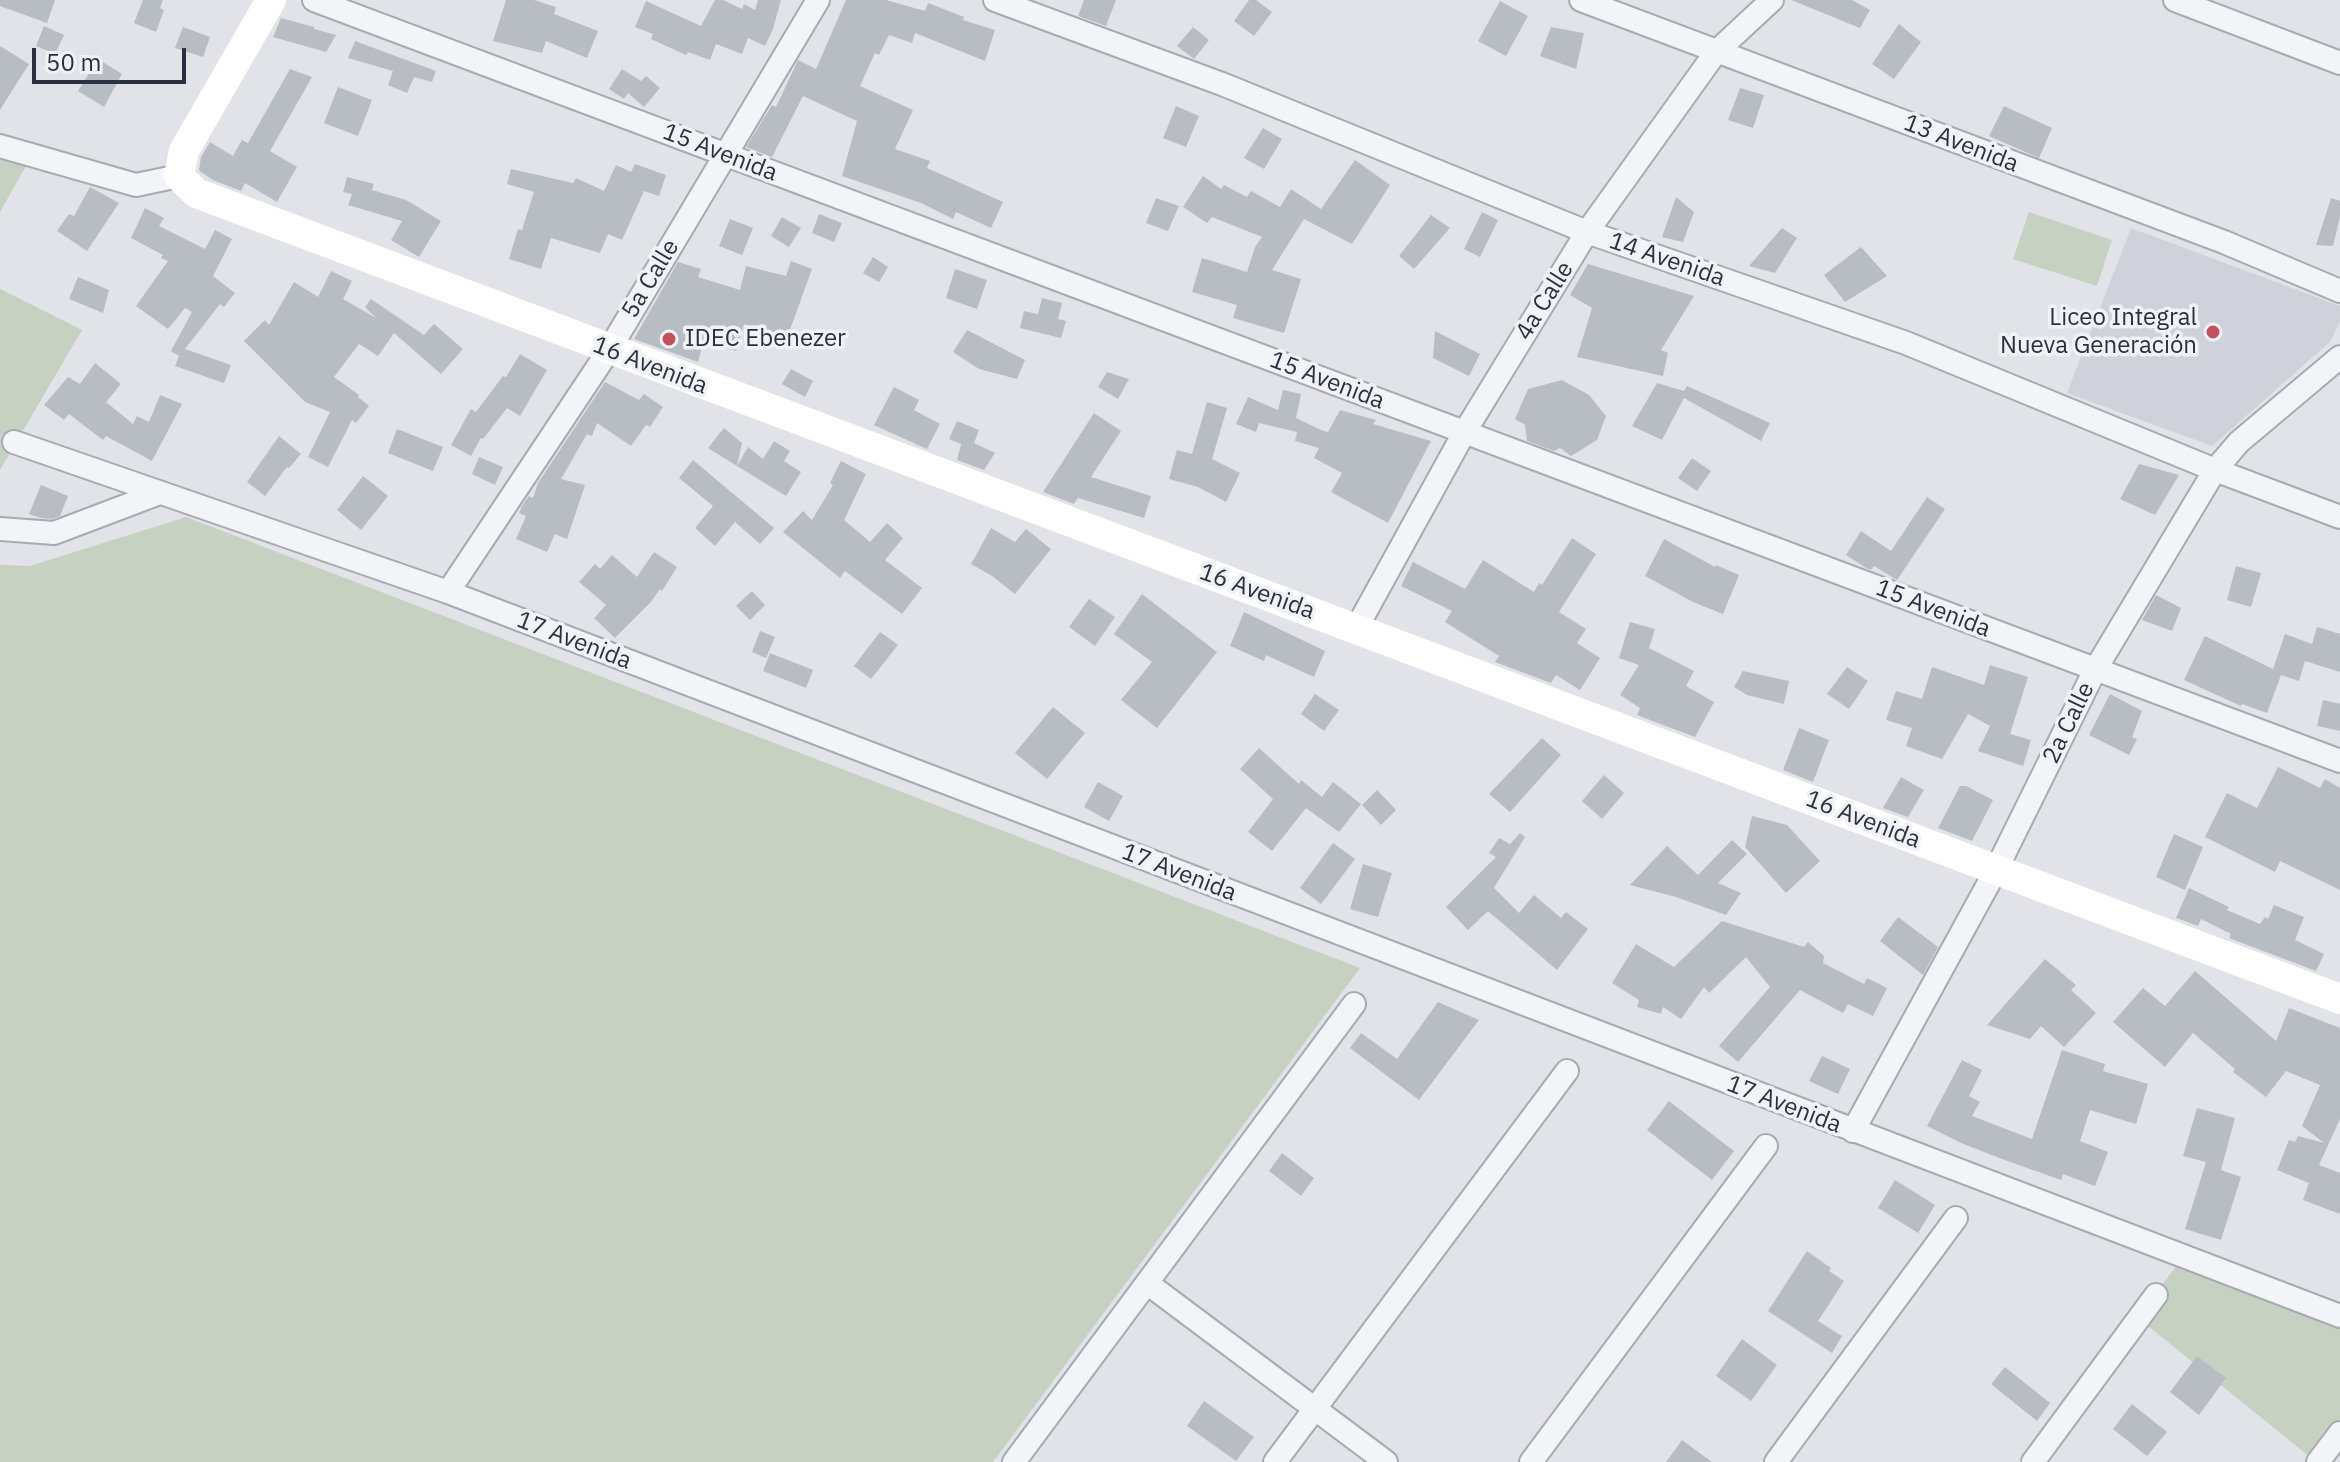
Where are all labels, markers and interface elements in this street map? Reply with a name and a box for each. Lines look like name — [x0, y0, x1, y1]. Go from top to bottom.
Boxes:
scale bar — [36, 32, 190, 82]
text: 50 m — [46, 46, 101, 78]
street label: 13 Avenida — [1900, 109, 2022, 179]
street label: 15 Avenida — [659, 118, 781, 188]
street label: 14 Avenida — [1605, 227, 1729, 293]
street label: 5a Calle — [616, 234, 686, 324]
street label: 4a Calle — [1510, 257, 1580, 345]
place label: Liceo Integral Nueva Generación — [2000, 304, 2197, 360]
marker: Liceo Integral Nueva Generación — [2204, 323, 2222, 341]
place label: IDEC Ebenezer — [685, 325, 846, 353]
marker: IDEC Ebenezer — [660, 330, 678, 348]
street label: 16 Avenida — [589, 331, 711, 401]
street label: 15 Avenida — [1266, 346, 1388, 416]
street label: 16 Avenida — [1195, 558, 1319, 626]
street label: 15 Avenida — [1872, 574, 1994, 644]
street label: 17 Avenida — [513, 606, 635, 676]
street label: 2a Calle — [2037, 678, 2101, 768]
street label: 16 Avenida — [1802, 785, 1924, 855]
street label: 17 Avenida — [1118, 838, 1240, 908]
street label: 17 Avenida — [1723, 1070, 1845, 1140]

